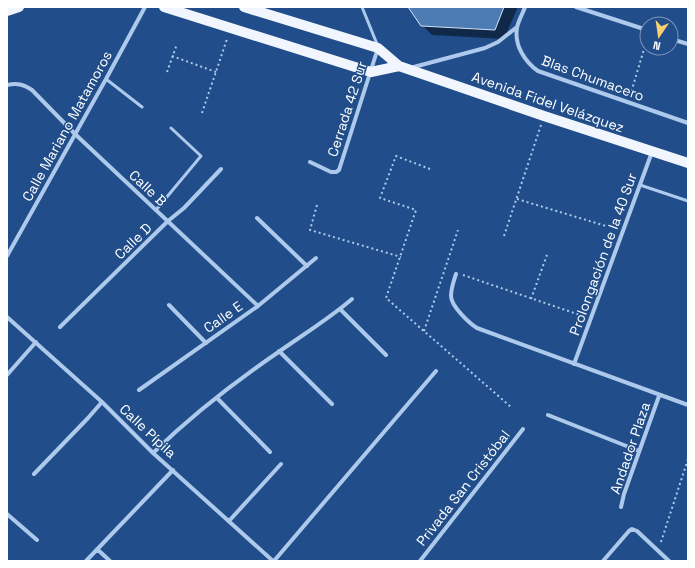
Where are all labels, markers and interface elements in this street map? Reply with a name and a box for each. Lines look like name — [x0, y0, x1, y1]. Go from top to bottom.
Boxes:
north arrow — [639, 16, 679, 56]
text: N — [652, 38, 662, 53]
street label: Calle Mariano Matamoros — [18, 48, 116, 204]
street label: Blas Chumacero — [539, 51, 647, 105]
street label: Cerrada 42 Sur — [323, 59, 371, 159]
street label: Avenida Fidel Velázquez — [470, 67, 626, 137]
street label: Calle B — [125, 166, 171, 210]
street label: Prolongación de la 40 Sur — [565, 170, 641, 338]
street label: Calle D — [111, 219, 155, 263]
street label: Calle E — [200, 297, 246, 337]
street label: Calle Pípila — [116, 400, 180, 462]
street label: Andador Plaza — [606, 400, 654, 496]
street label: Privada San Cristóbal — [412, 426, 514, 550]

